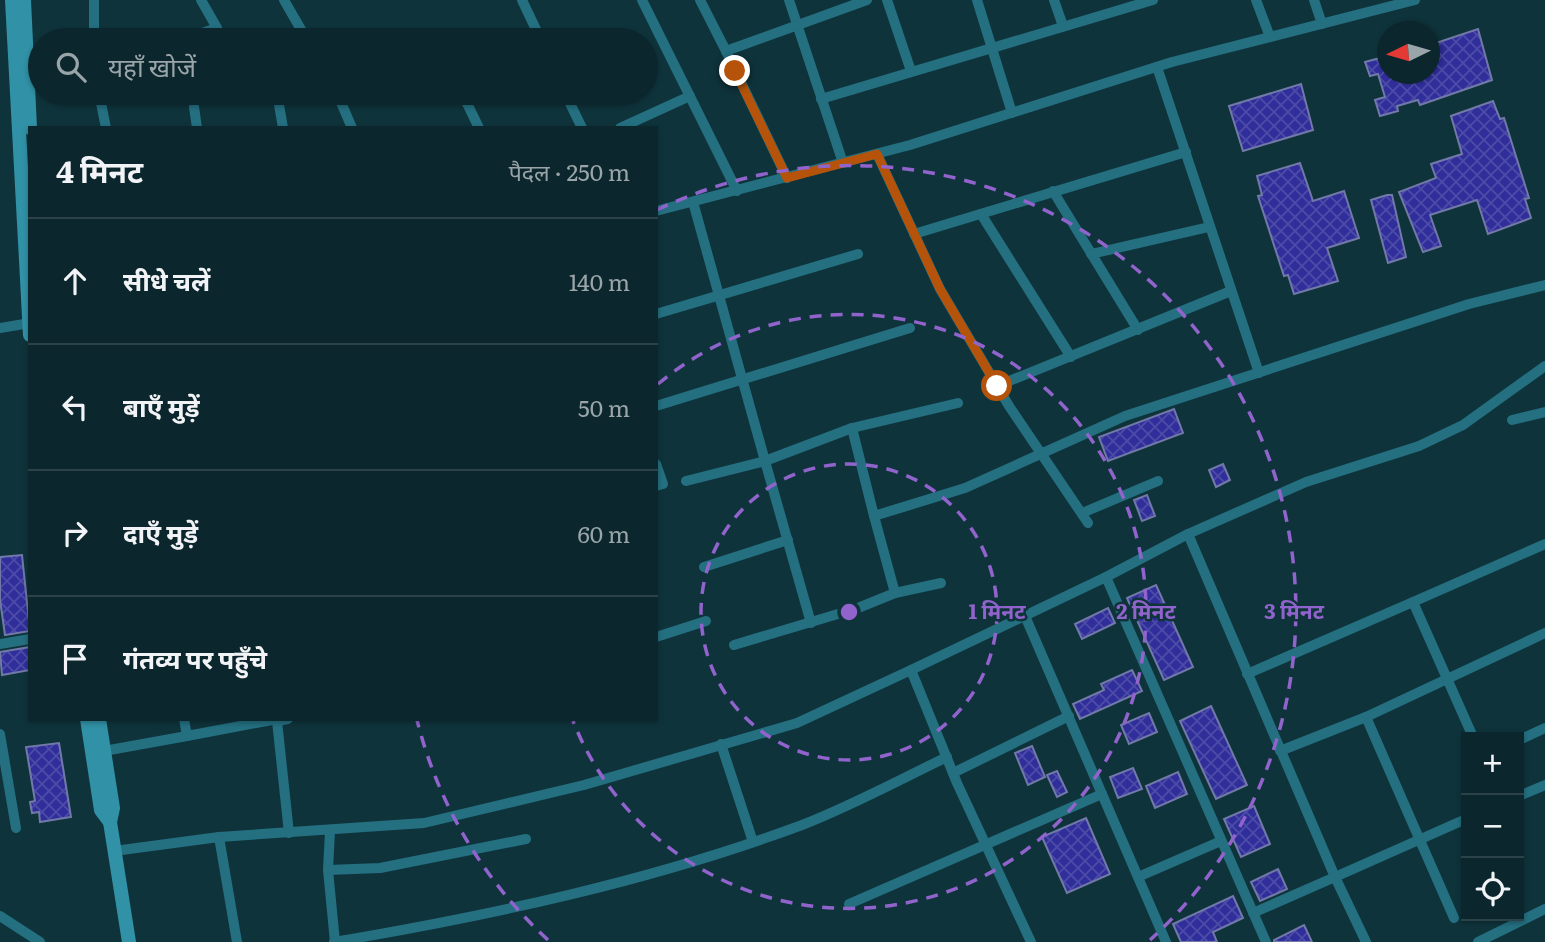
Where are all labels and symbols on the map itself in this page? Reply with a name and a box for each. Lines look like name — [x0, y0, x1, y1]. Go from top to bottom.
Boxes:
north arrow — [1377, 21, 1440, 84]
route end — [719, 55, 750, 86]
route start — [981, 370, 1012, 401]
text: 1 मिनट — [969, 594, 1026, 625]
text: 2 मिनट — [1116, 594, 1176, 625]
text: 3 मिनट — [1264, 594, 1325, 625]
centre of rings — [837, 600, 861, 624]

